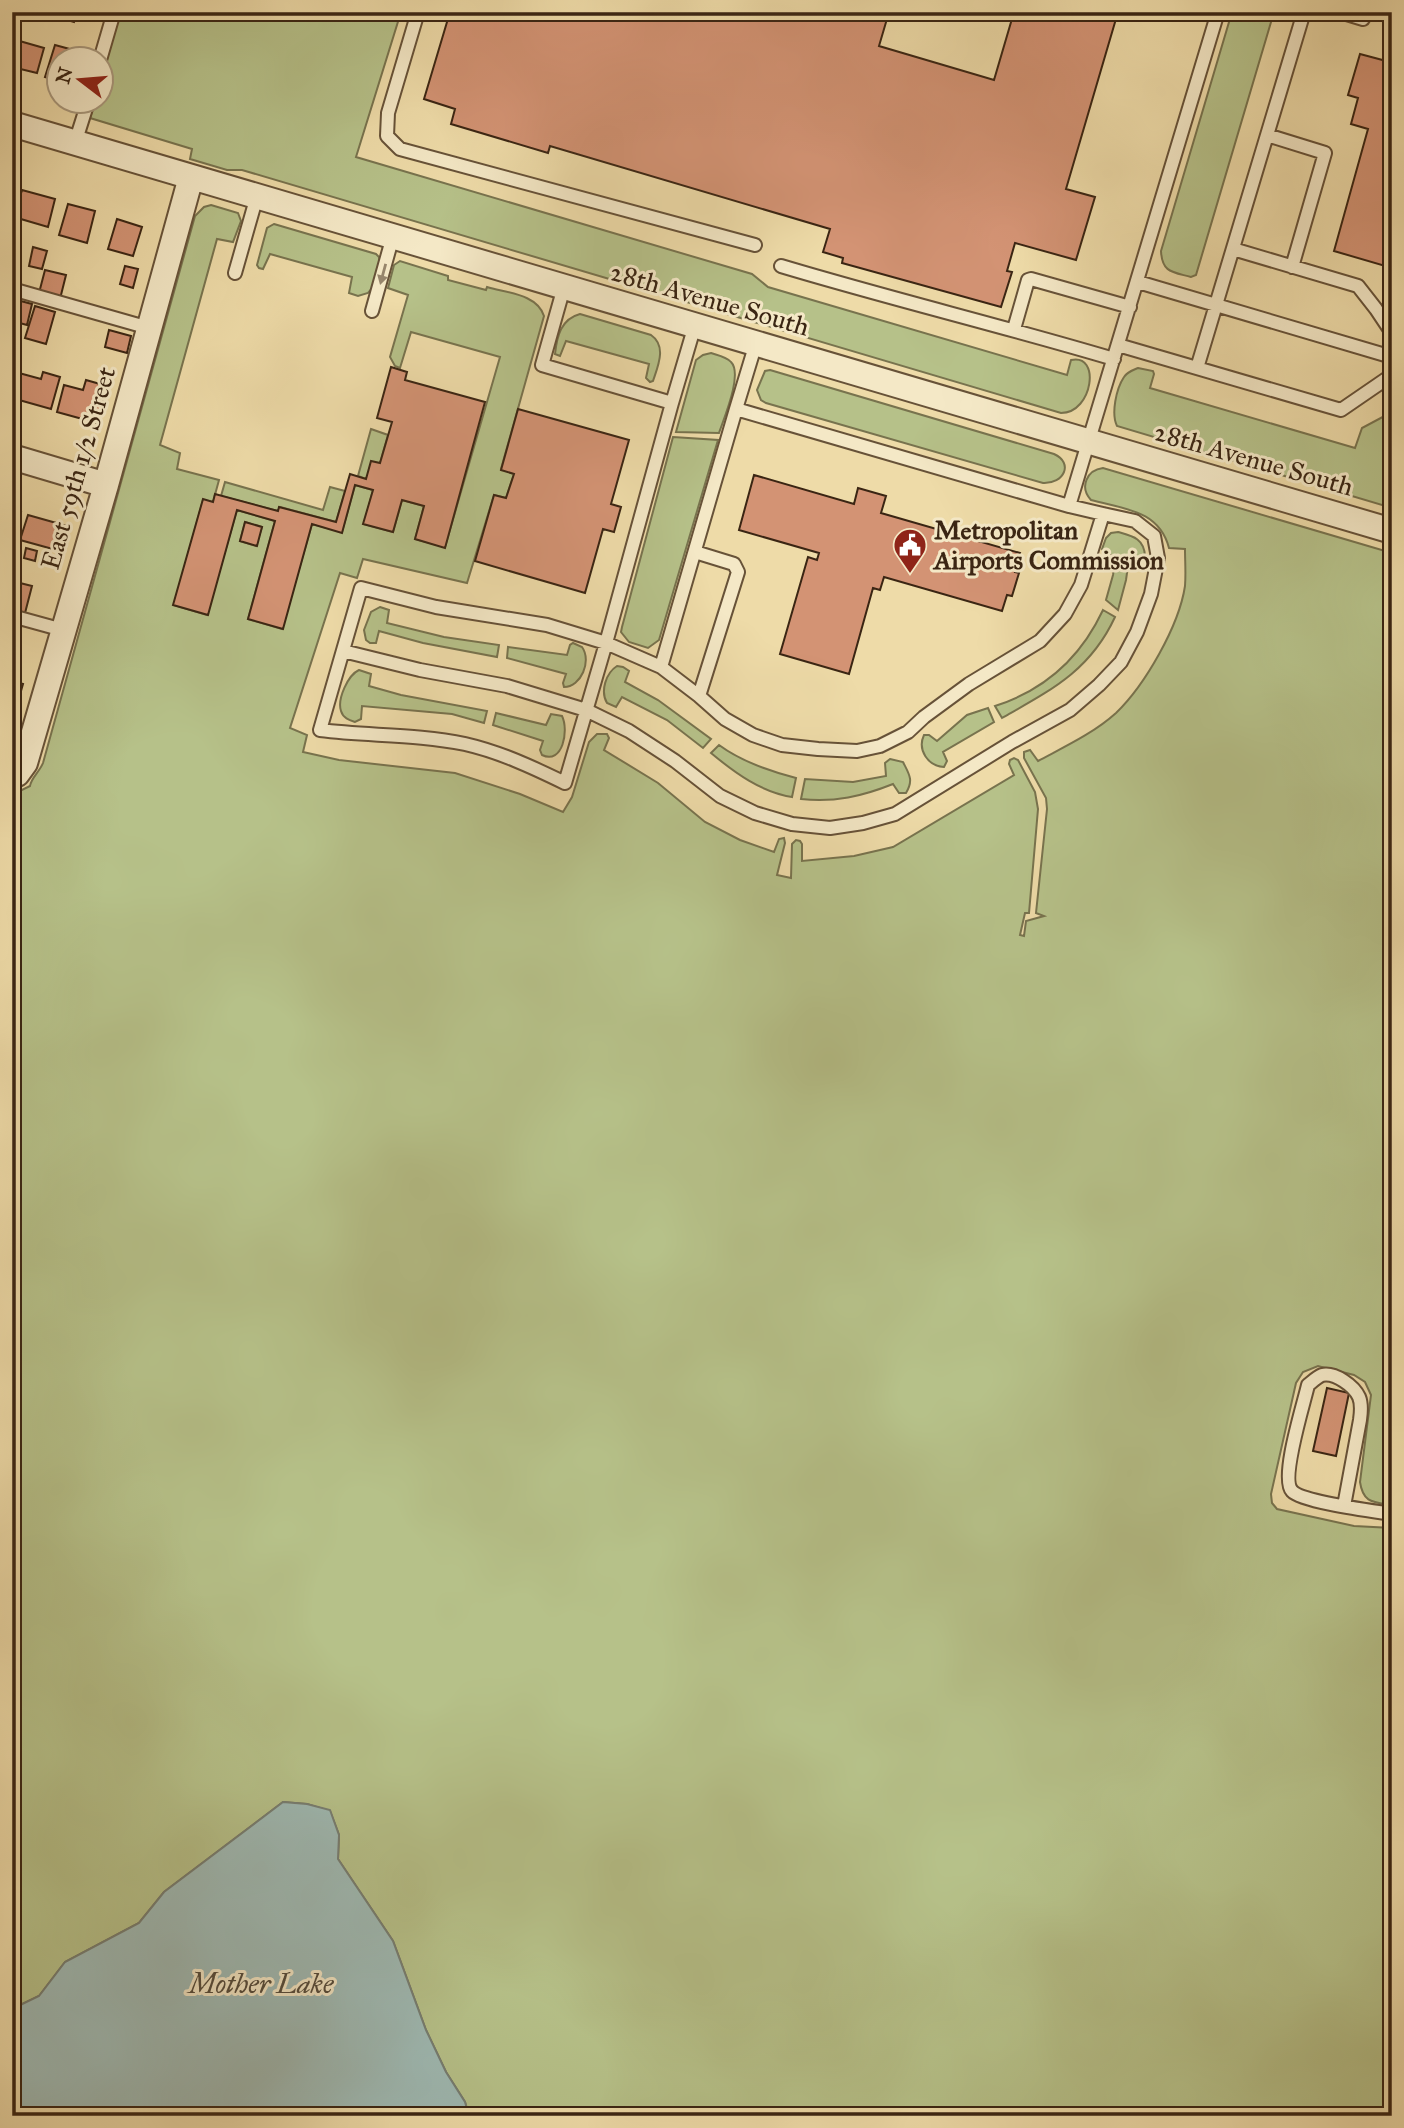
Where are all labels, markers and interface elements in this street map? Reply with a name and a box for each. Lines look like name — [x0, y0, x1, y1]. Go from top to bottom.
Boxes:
north arrow — [46, 46, 116, 116]
text: N — [51, 65, 77, 86]
street label: 28th Avenue South — [607, 255, 814, 343]
one-way arrow — [377, 264, 387, 285]
street label: East 59th 1/2 Street — [34, 363, 122, 573]
street label: 28th Avenue South — [1151, 415, 1358, 503]
place label: Metropolitan Airports Commission — [932, 514, 1164, 576]
public building icon: Metropolitan Airports Commission — [891, 526, 929, 575]
water label: Mother Lake — [186, 1966, 334, 2001]

